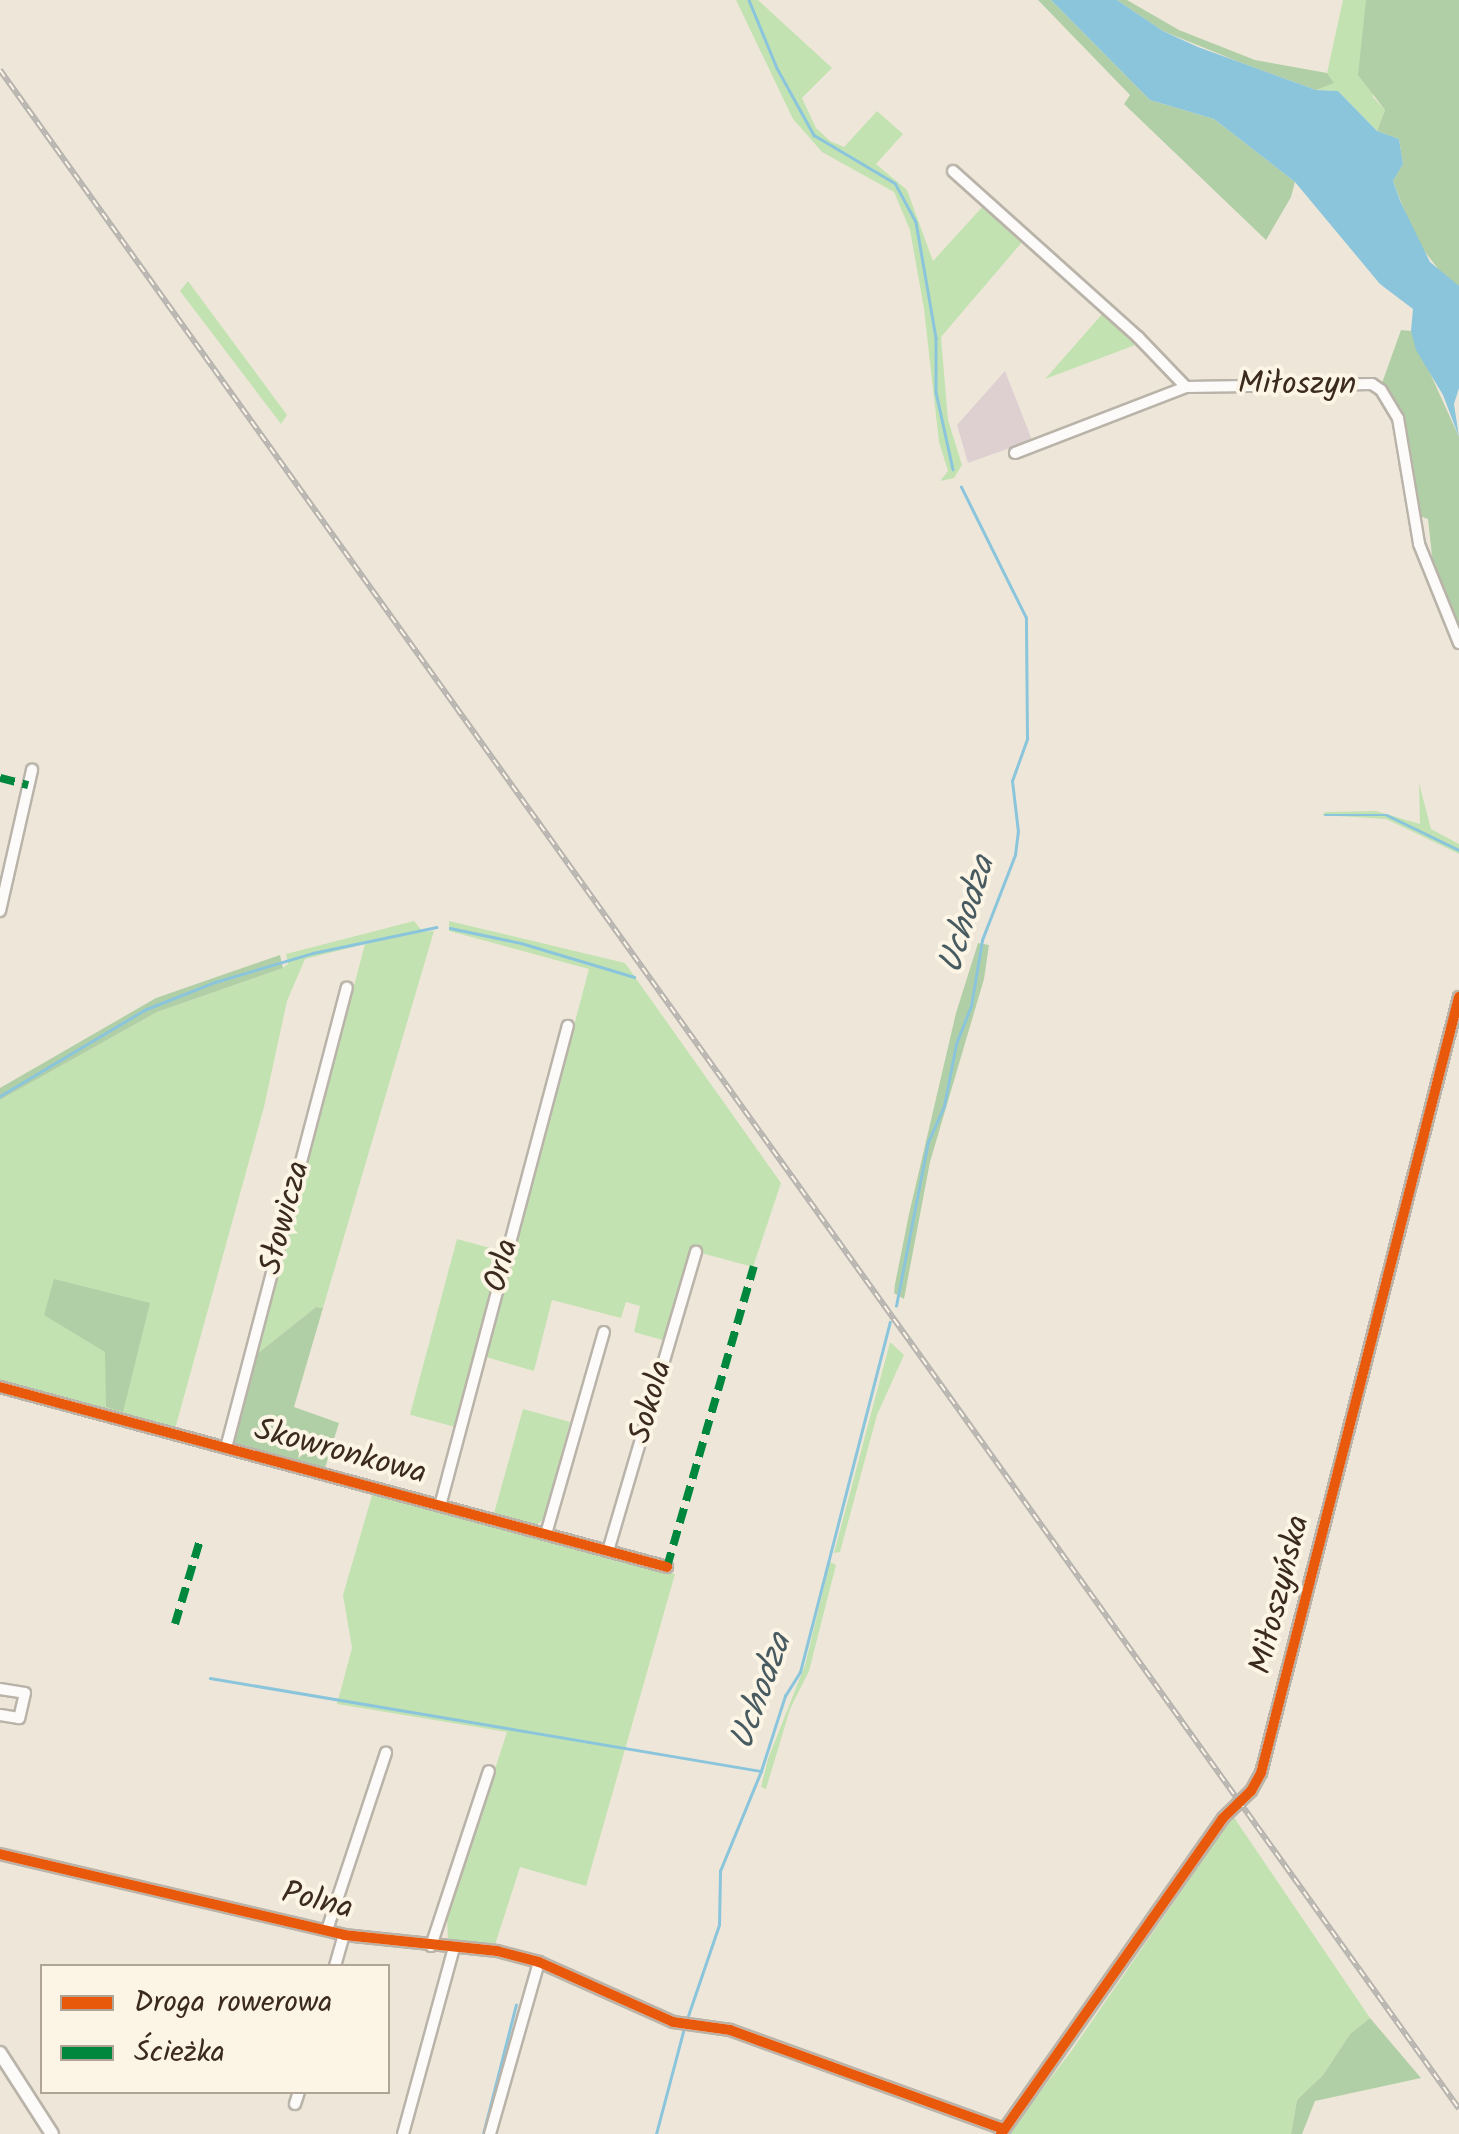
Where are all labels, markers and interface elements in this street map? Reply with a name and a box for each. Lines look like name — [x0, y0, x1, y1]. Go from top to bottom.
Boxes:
street label: Miłoszyn — [1238, 366, 1356, 404]
water label: Uchodza — [930, 851, 1006, 979]
street label: Słowicza — [253, 1157, 319, 1279]
street label: Orla — [478, 1235, 528, 1297]
street label: Sokola — [622, 1356, 682, 1448]
street label: Skowronkowa — [250, 1412, 430, 1494]
street label: Miłoszyńska — [1243, 1512, 1319, 1678]
water label: Uchodza — [722, 1628, 802, 1756]
street label: Polna — [278, 1875, 356, 1929]
legend — [40, 1964, 390, 2094]
text: Droga rowerowa — [134, 1979, 332, 2027]
text: Ścieżka — [134, 2029, 225, 2077]

